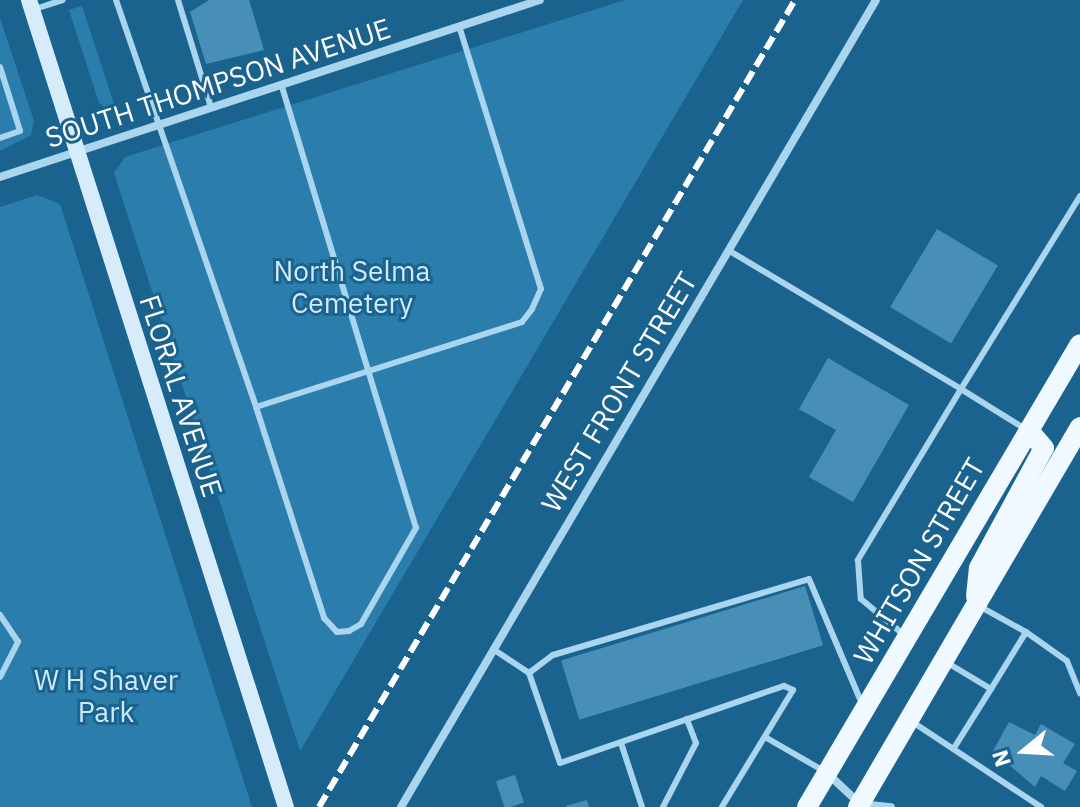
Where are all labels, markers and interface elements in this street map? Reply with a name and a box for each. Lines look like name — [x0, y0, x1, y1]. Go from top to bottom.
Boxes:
street label: SOUTH THOMPSON AVENUE — [41, 11, 395, 155]
park label: North Selma Cemetery — [274, 254, 430, 320]
street label: WEST FRONT STREET — [534, 266, 704, 518]
street label: FLORAL AVENUE — [133, 291, 229, 501]
street label: WHITSON STREET — [846, 452, 992, 670]
park label: W H Shaver Park — [34, 663, 178, 729]
north arrow — [984, 711, 1064, 791]
text: N — [984, 747, 1017, 771]

